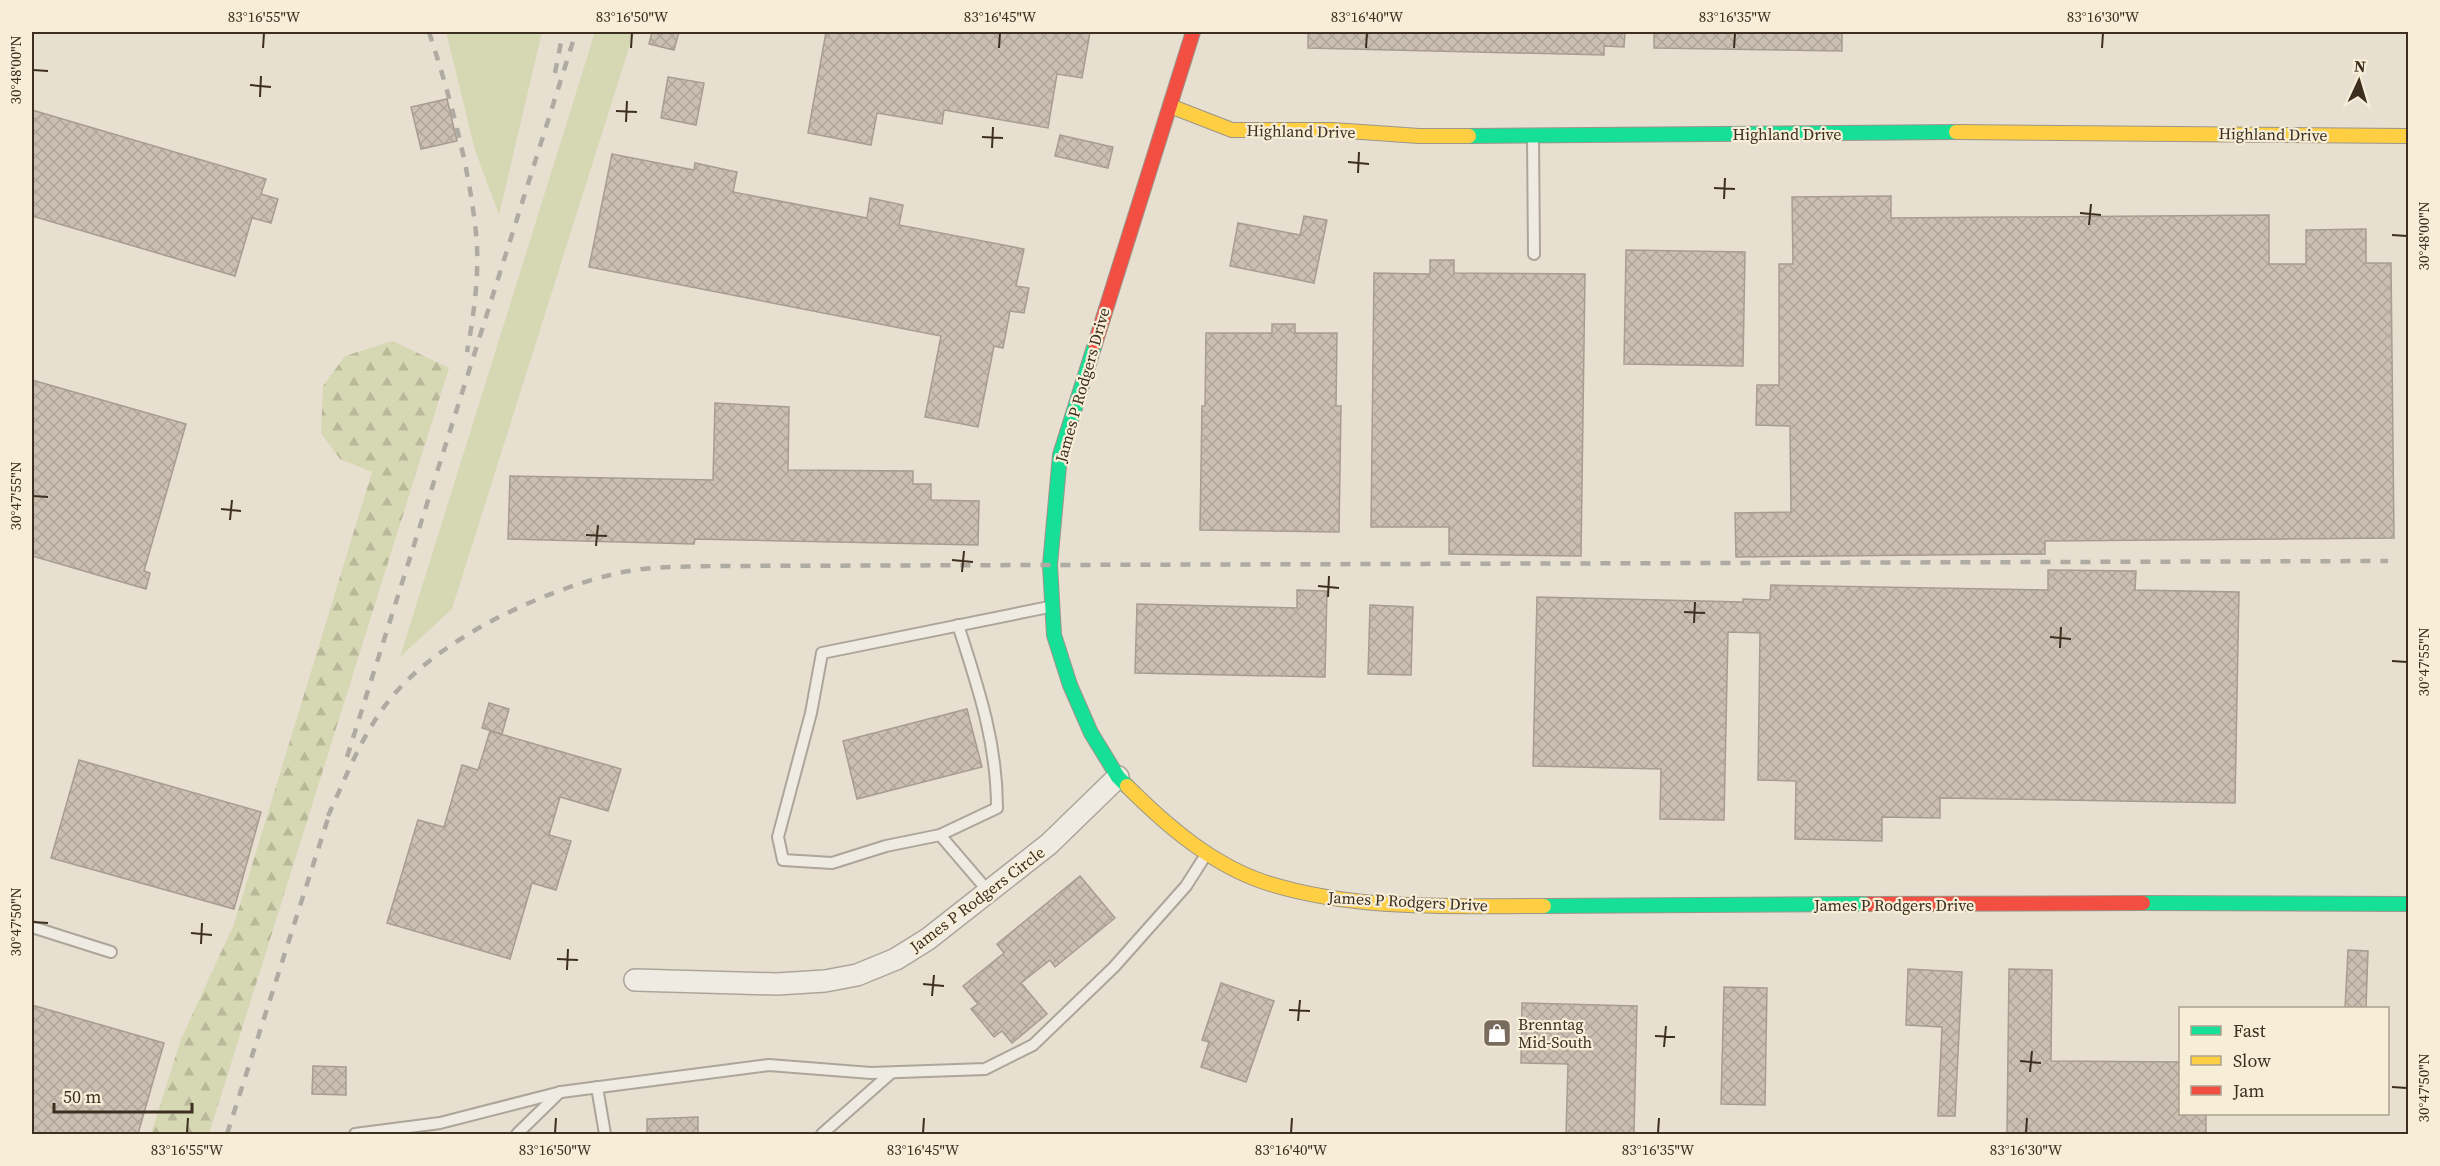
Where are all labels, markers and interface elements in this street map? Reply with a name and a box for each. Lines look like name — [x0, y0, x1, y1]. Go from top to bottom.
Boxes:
text: 83°16'55"W — [228, 6, 301, 27]
text: 83°16'50"W — [596, 6, 669, 27]
text: 83°16'45"W — [964, 6, 1037, 27]
text: 83°16'40"W — [1331, 6, 1404, 27]
text: 83°16'35"W — [1699, 6, 1772, 27]
text: 83°16'30"W — [2067, 6, 2140, 27]
text: 30°48'00"N — [5, 35, 26, 105]
north arrow — [2329, 51, 2389, 111]
text: N — [2353, 55, 2367, 77]
street label: Highland Drive — [1246, 119, 1356, 143]
street label: Highland Drive — [2218, 122, 2328, 146]
street label: Highland Drive — [1733, 123, 1841, 145]
text: 30°48'00"N — [2413, 201, 2434, 271]
street label: James P Rodgers Drive — [1049, 305, 1115, 466]
text: 30°47'55"N — [5, 461, 26, 531]
text: 30°47'55"N — [2413, 627, 2434, 697]
street label: James P Rodgers Circle — [904, 841, 1049, 958]
street label: James P Rodgers Drive — [1326, 886, 1489, 916]
text: 30°47'50"N — [5, 887, 26, 957]
street label: James P Rodgers Drive — [1813, 894, 1974, 916]
legend — [2179, 1007, 2389, 1115]
place label: Brenntag Mid-South — [1518, 1013, 1593, 1053]
shop icon: Brenntag Mid-South — [1481, 1017, 1513, 1049]
text: Fast — [2233, 1018, 2266, 1043]
text: Slow — [2233, 1048, 2271, 1073]
text: 30°47'50"N — [2413, 1053, 2434, 1123]
scale bar — [54, 1076, 192, 1114]
text: Jam — [2232, 1078, 2265, 1103]
text: 50 m — [63, 1084, 101, 1109]
text: 83°16'55"W — [151, 1139, 224, 1160]
text: 83°16'50"W — [519, 1139, 592, 1160]
text: 83°16'45"W — [887, 1139, 960, 1160]
text: 83°16'40"W — [1255, 1139, 1328, 1160]
text: 83°16'35"W — [1622, 1139, 1695, 1160]
text: 83°16'30"W — [1990, 1139, 2063, 1160]

